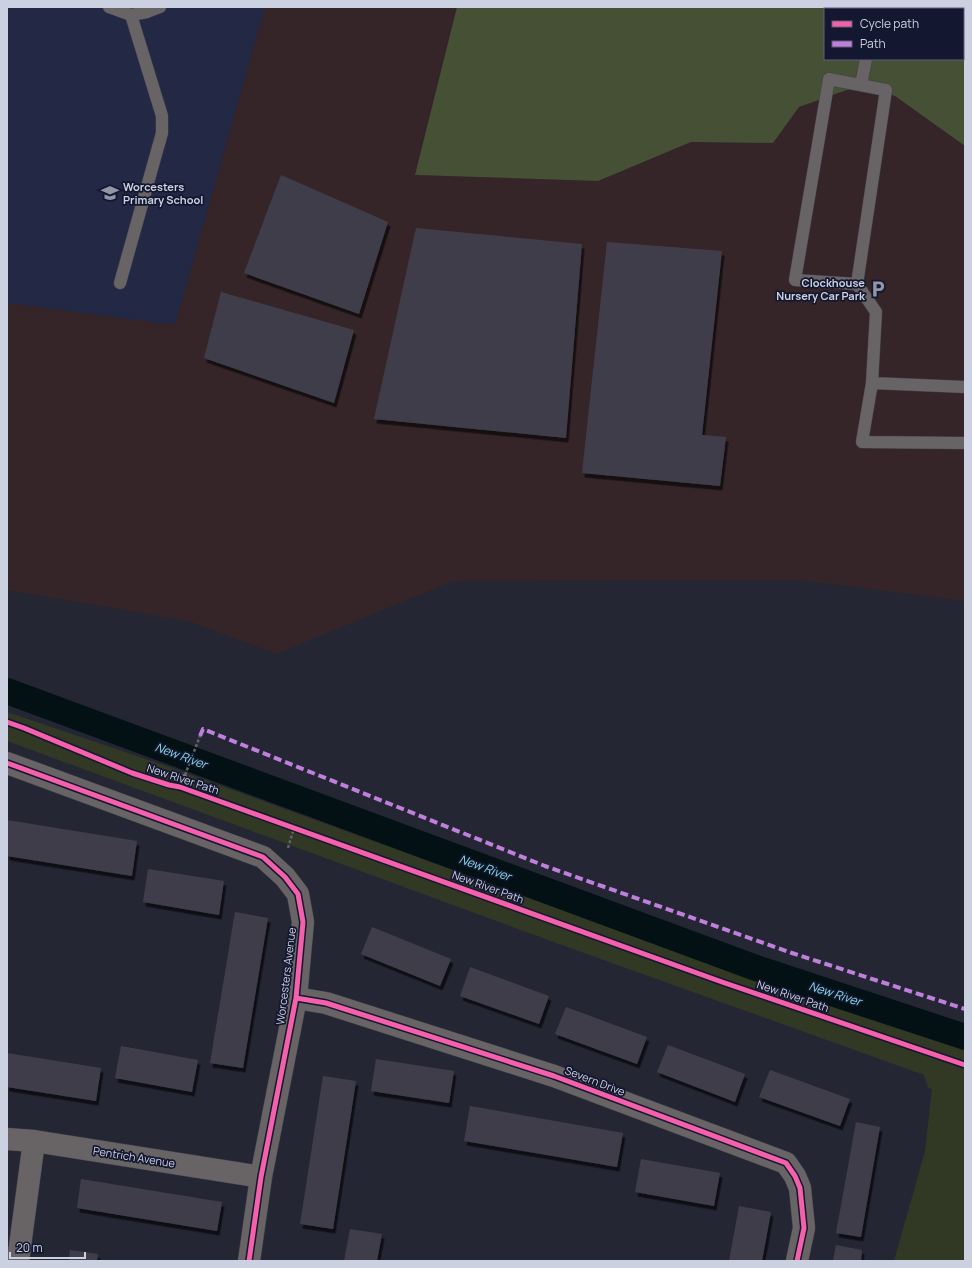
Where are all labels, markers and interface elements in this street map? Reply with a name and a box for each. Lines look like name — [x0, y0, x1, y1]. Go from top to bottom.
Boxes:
legend — [824, 8, 964, 60]
text: Cycle path — [860, 15, 919, 32]
text: Path — [860, 35, 886, 52]
place label: Worcesters Primary School — [123, 179, 203, 207]
school or university icon: Worcesters Primary School — [100, 183, 120, 203]
place label: Clockhouse Nursery Car Park — [776, 275, 866, 303]
parking icon: Clockhouse Nursery Car Park — [868, 279, 888, 299]
water label: New River — [153, 738, 211, 773]
street label: New River Path — [145, 760, 221, 797]
water label: New River — [457, 850, 515, 885]
street label: New River Path — [450, 867, 526, 906]
street label: Worcesters Avenue — [272, 926, 299, 1026]
street label: New River Path — [755, 976, 831, 1015]
water label: New River — [807, 977, 865, 1010]
street label: Severn Drive — [563, 1062, 628, 1099]
street label: Pentrich Avenue — [92, 1143, 177, 1170]
scale bar — [10, 1234, 85, 1260]
text: 20 m — [16, 1239, 43, 1256]

